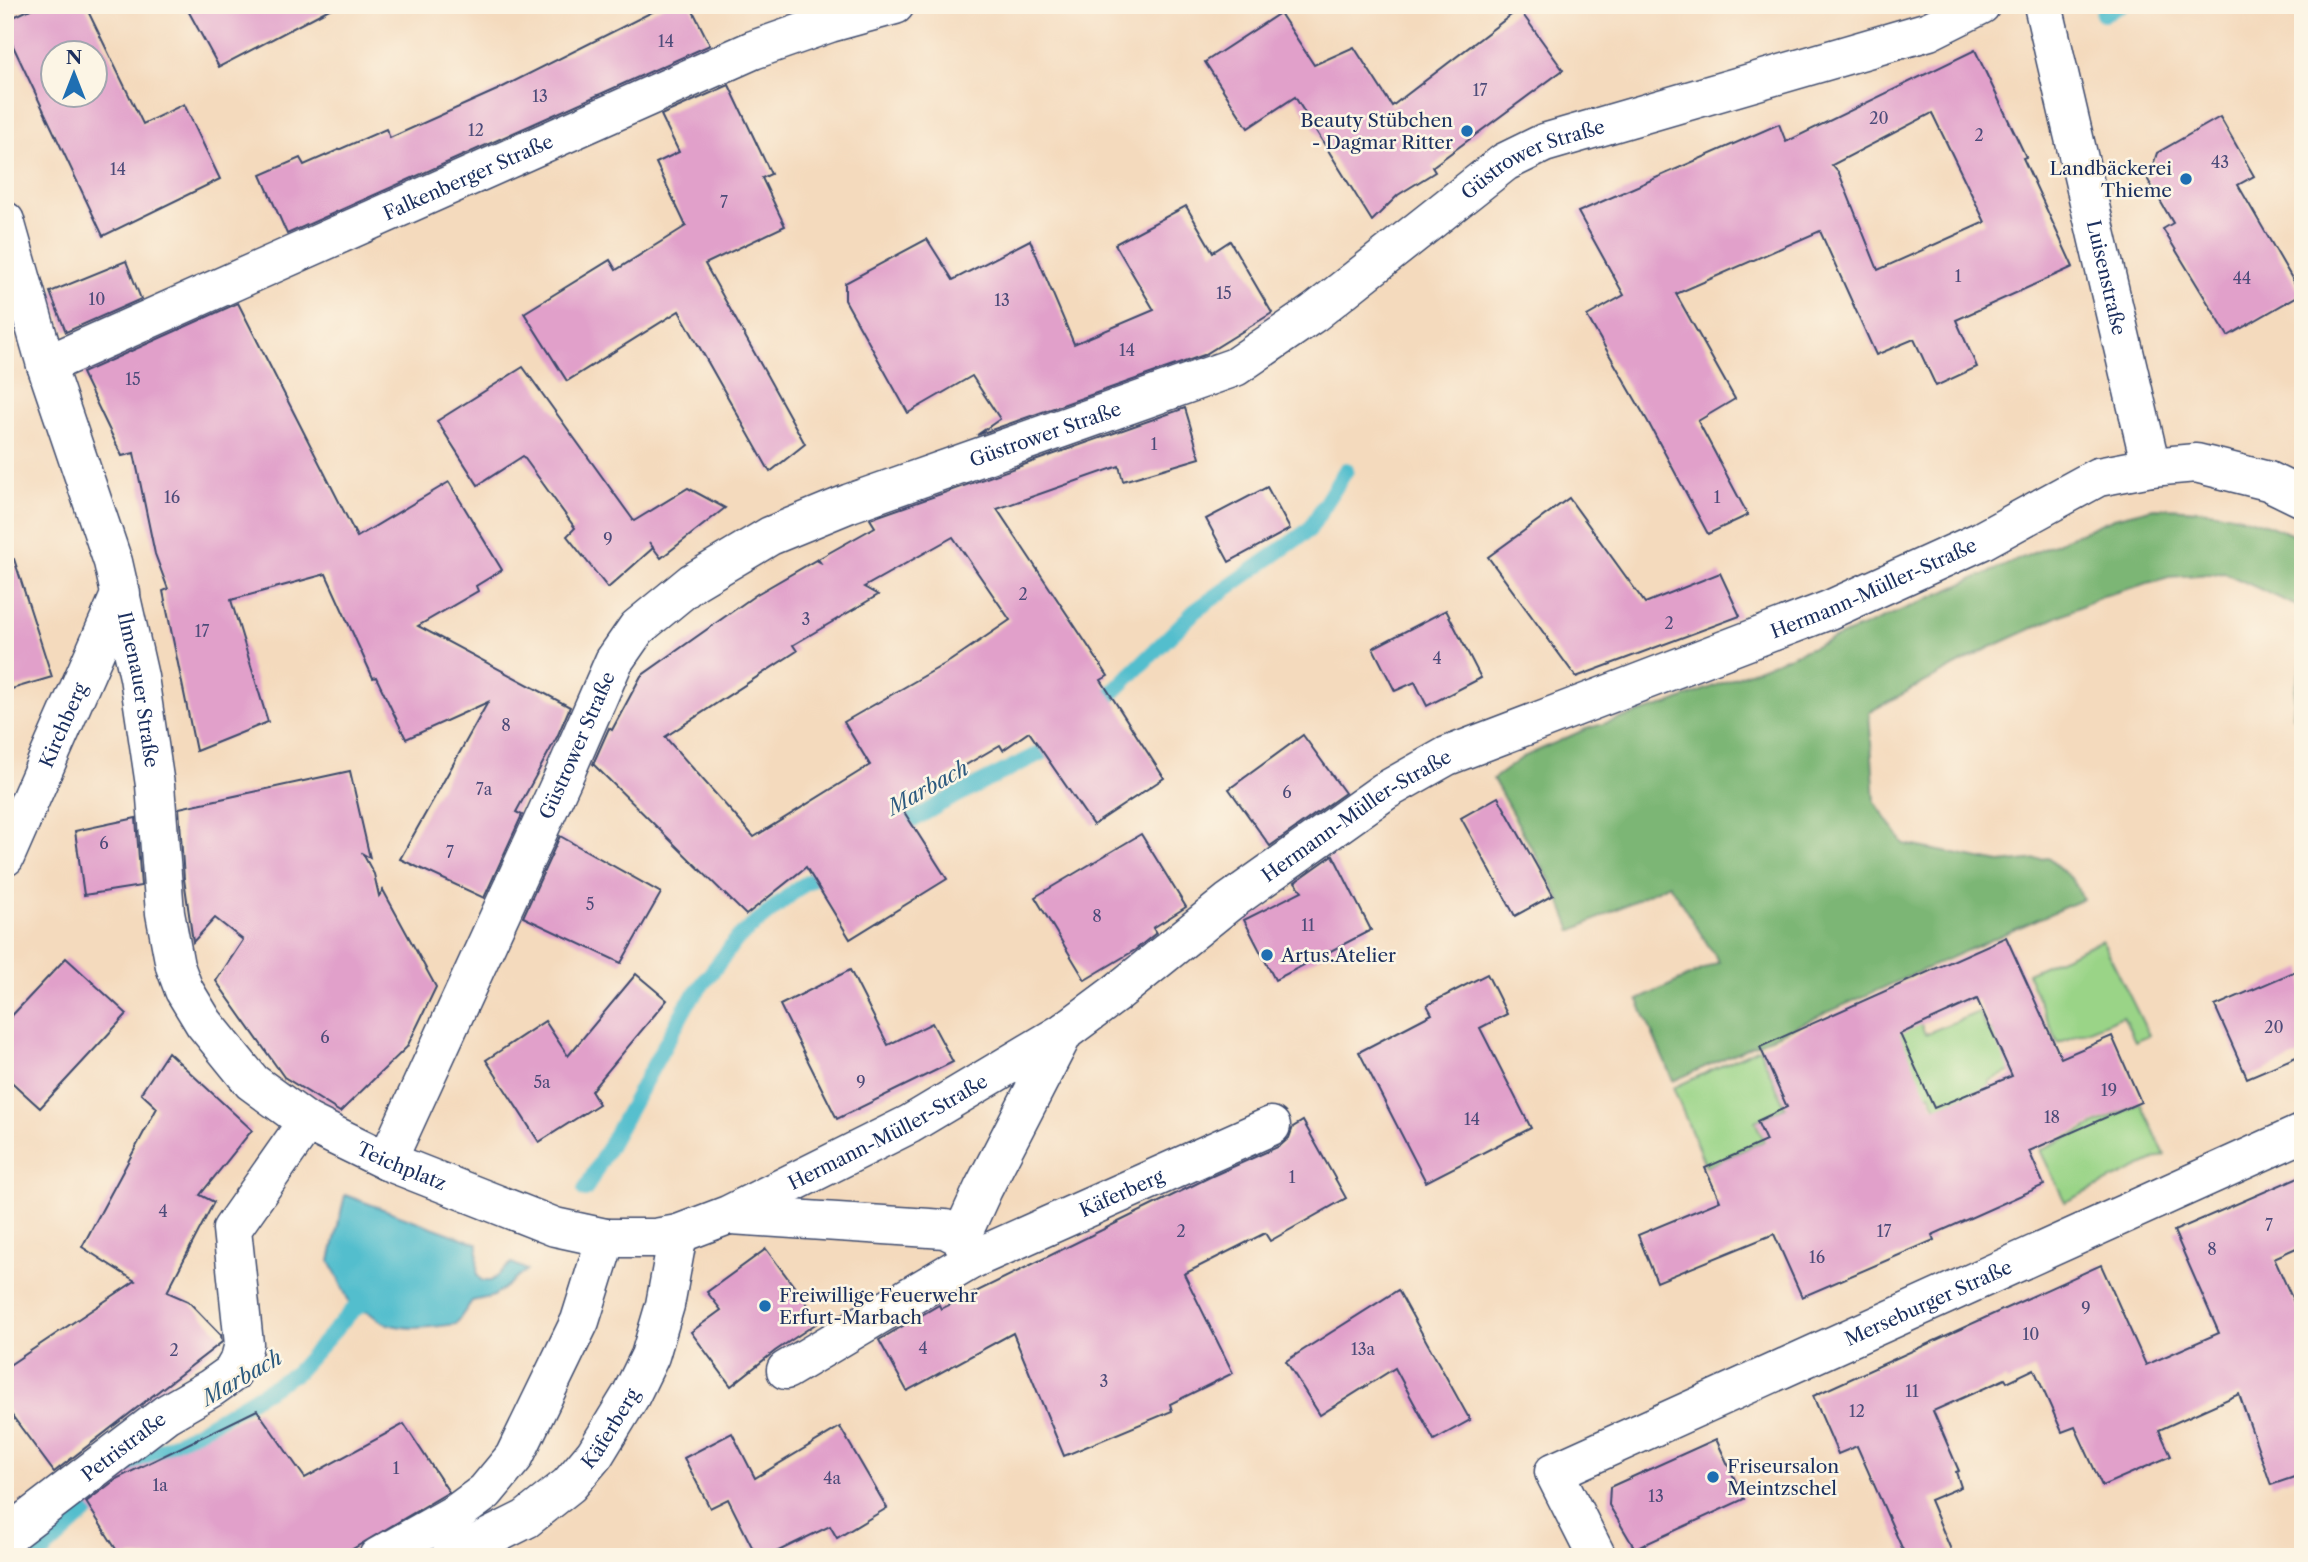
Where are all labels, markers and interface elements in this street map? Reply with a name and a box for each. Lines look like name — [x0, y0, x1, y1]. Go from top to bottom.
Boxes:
house number: 14 — [658, 31, 674, 51]
north arrow — [38, 38, 108, 108]
text: N — [66, 46, 82, 69]
house number: 17 — [1473, 80, 1487, 100]
house number: 13 — [532, 86, 548, 106]
house number: 20 — [1869, 108, 1889, 128]
place label: Beauty Stübchen - Dagmar Ritter — [1300, 109, 1453, 154]
street label: Güstrower Straße — [1457, 115, 1607, 204]
house number: 12 — [468, 120, 484, 140]
marker: Beauty Stübchen - Dagmar Ritter — [1459, 123, 1475, 139]
house number: 2 — [1974, 125, 1984, 145]
street label: Falkenberger Straße — [380, 130, 557, 225]
house number: 43 — [2211, 152, 2229, 172]
place label: Landbäckerei Thieme — [2050, 157, 2172, 202]
house number: 14 — [110, 159, 126, 179]
marker: Landbäckerei Thieme — [2178, 171, 2194, 187]
house number: 7 — [720, 192, 728, 212]
street label: Luisenstraße — [2082, 218, 2131, 338]
house number: 1 — [1955, 266, 1962, 286]
house number: 44 — [2233, 268, 2251, 288]
house number: 15 — [1216, 283, 1232, 303]
house number: 10 — [89, 289, 105, 309]
house number: 13 — [994, 290, 1010, 310]
house number: 14 — [1119, 340, 1135, 360]
house number: 15 — [125, 369, 141, 389]
street label: Güstrower Straße — [966, 397, 1124, 472]
house number: 1 — [1151, 434, 1158, 454]
house number: 16 — [164, 487, 180, 507]
house number: 1 — [1714, 487, 1721, 507]
house number: 9 — [603, 529, 613, 549]
street label: Hermann-Müller-Straße — [1767, 534, 1980, 643]
house number: 2 — [1018, 584, 1028, 604]
street label: Ilmenauer Straße — [113, 609, 163, 769]
house number: 3 — [802, 609, 810, 629]
house number: 2 — [1664, 613, 1674, 633]
house number: 17 — [195, 621, 209, 641]
house number: 4 — [1432, 648, 1442, 668]
street label: Güstrower Straße — [534, 668, 620, 823]
street label: Kirchberg — [35, 679, 92, 771]
house number: 8 — [501, 715, 511, 735]
street label: Hermann-Müller-Straße — [1257, 745, 1455, 887]
water label: Marbach — [880, 755, 973, 821]
house number: 7a — [476, 779, 493, 799]
house number: 6 — [1282, 782, 1292, 802]
house number: 6 — [99, 833, 109, 853]
house number: 7 — [446, 842, 454, 862]
house number: 5 — [586, 894, 594, 914]
house number: 8 — [1092, 906, 1102, 926]
house number: 11 — [1301, 915, 1315, 935]
place label: Artus.Atelier — [1280, 944, 1396, 967]
marker: Artus.Atelier — [1259, 947, 1275, 963]
house number: 20 — [2264, 1017, 2284, 1037]
house number: 6 — [320, 1027, 330, 1047]
street label: Hermann-Müller-Straße — [784, 1069, 992, 1195]
house number: 5a — [533, 1072, 551, 1092]
house number: 9 — [856, 1072, 866, 1092]
house number: 19 — [2101, 1080, 2117, 1100]
house number: 18 — [2044, 1107, 2060, 1127]
house number: 14 — [1464, 1109, 1480, 1129]
street label: Teichplatz — [353, 1137, 450, 1195]
street label: Käferberg — [1076, 1164, 1168, 1222]
house number: 1 — [1289, 1167, 1296, 1187]
house number: 4 — [158, 1201, 168, 1221]
house number: 7 — [2265, 1215, 2273, 1235]
house number: 2 — [1176, 1221, 1186, 1241]
house number: 17 — [1877, 1221, 1891, 1241]
house number: 8 — [2207, 1239, 2217, 1259]
house number: 16 — [1809, 1247, 1825, 1267]
street label: Merseburger Straße — [1841, 1255, 2015, 1351]
place label: Freiwillige Feuerwehr Erfurt-Marbach — [779, 1284, 978, 1329]
marker: Freiwillige Feuerwehr Erfurt-Marbach — [757, 1298, 773, 1314]
house number: 9 — [2081, 1298, 2091, 1318]
house number: 10 — [2023, 1324, 2039, 1344]
house number: 4 — [918, 1338, 928, 1358]
house number: 13a — [1351, 1339, 1376, 1359]
house number: 2 — [169, 1340, 179, 1360]
water label: Marbach — [195, 1345, 286, 1412]
house number: 3 — [1100, 1371, 1108, 1391]
house number: 11 — [1905, 1381, 1919, 1401]
street label: Käferberg — [577, 1384, 645, 1473]
house number: 12 — [1849, 1401, 1865, 1421]
street label: Petristraße — [77, 1407, 170, 1486]
place label: Friseursalon Meintzschel — [1727, 1455, 1839, 1500]
house number: 1 — [393, 1458, 400, 1478]
house number: 4a — [823, 1468, 841, 1488]
marker: Friseursalon Meintzschel — [1705, 1469, 1721, 1485]
house number: 1a — [152, 1475, 168, 1495]
house number: 13 — [1648, 1486, 1664, 1506]

